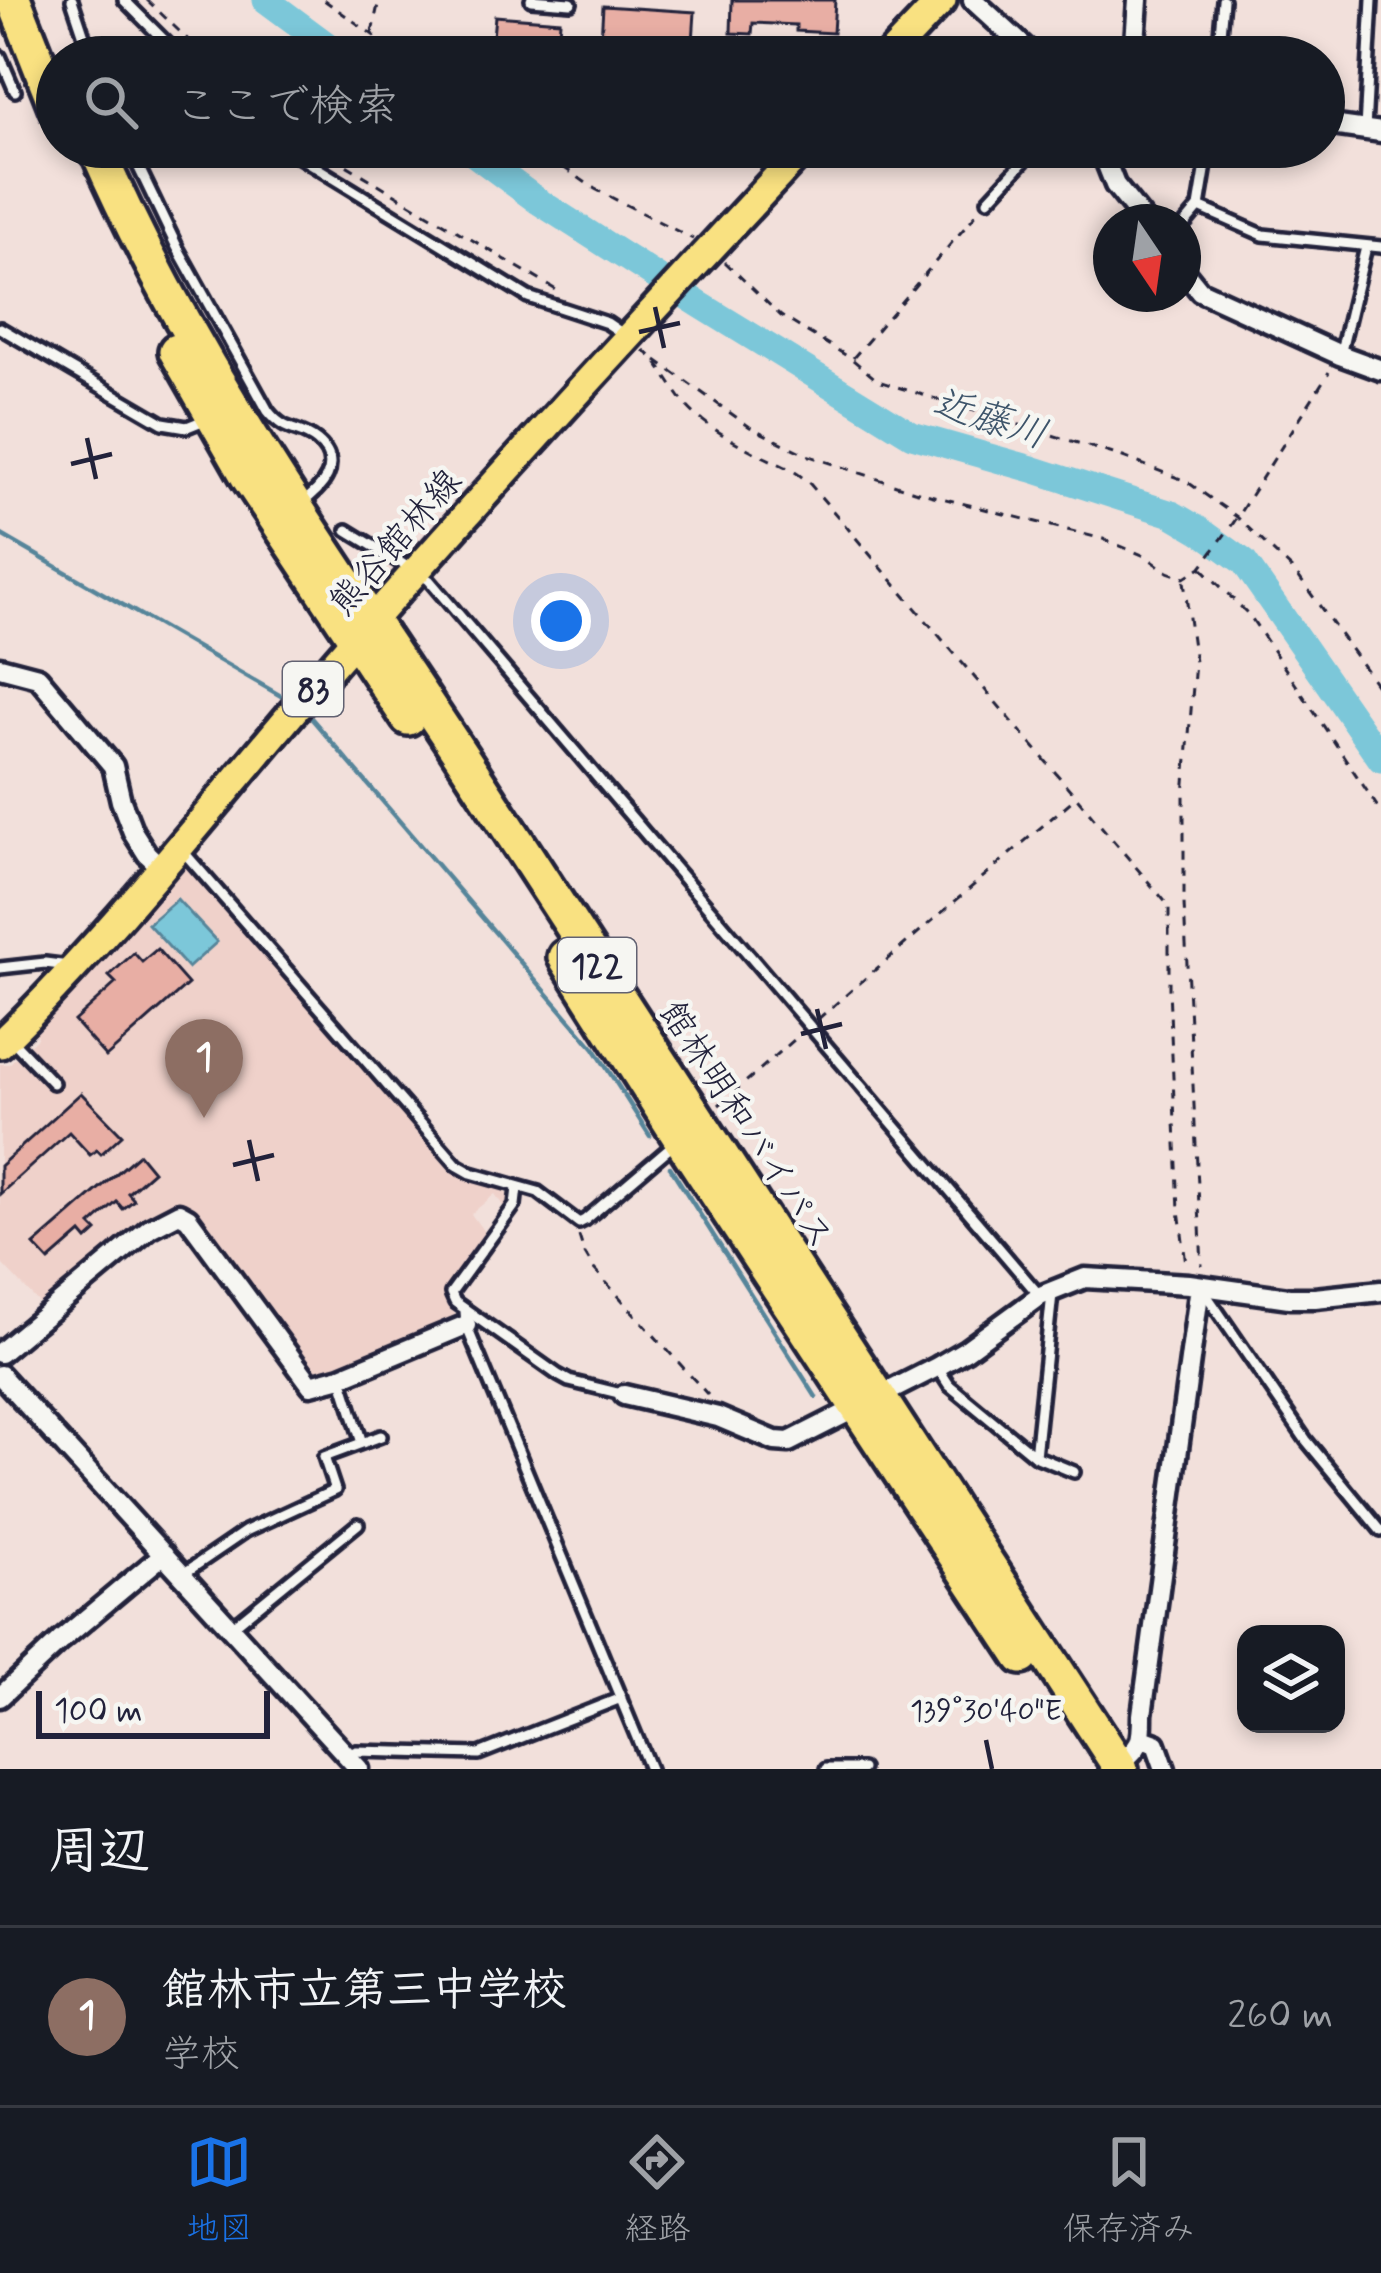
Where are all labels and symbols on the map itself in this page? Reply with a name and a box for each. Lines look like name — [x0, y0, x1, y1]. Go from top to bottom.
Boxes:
north arrow — [1093, 204, 1201, 312]
water label: 近藤川 — [926, 378, 1053, 463]
street label: 熊谷館林線 — [320, 460, 473, 627]
your location — [531, 591, 591, 651]
road number: 83 — [283, 662, 343, 716]
road number: 122 — [558, 938, 636, 992]
street label: 館林明和バイパス — [647, 993, 843, 1259]
pin: 1 — [165, 1019, 243, 1118]
scale bar — [36, 1685, 270, 1738]
text: 139°30'40"E — [910, 1692, 1062, 1731]

